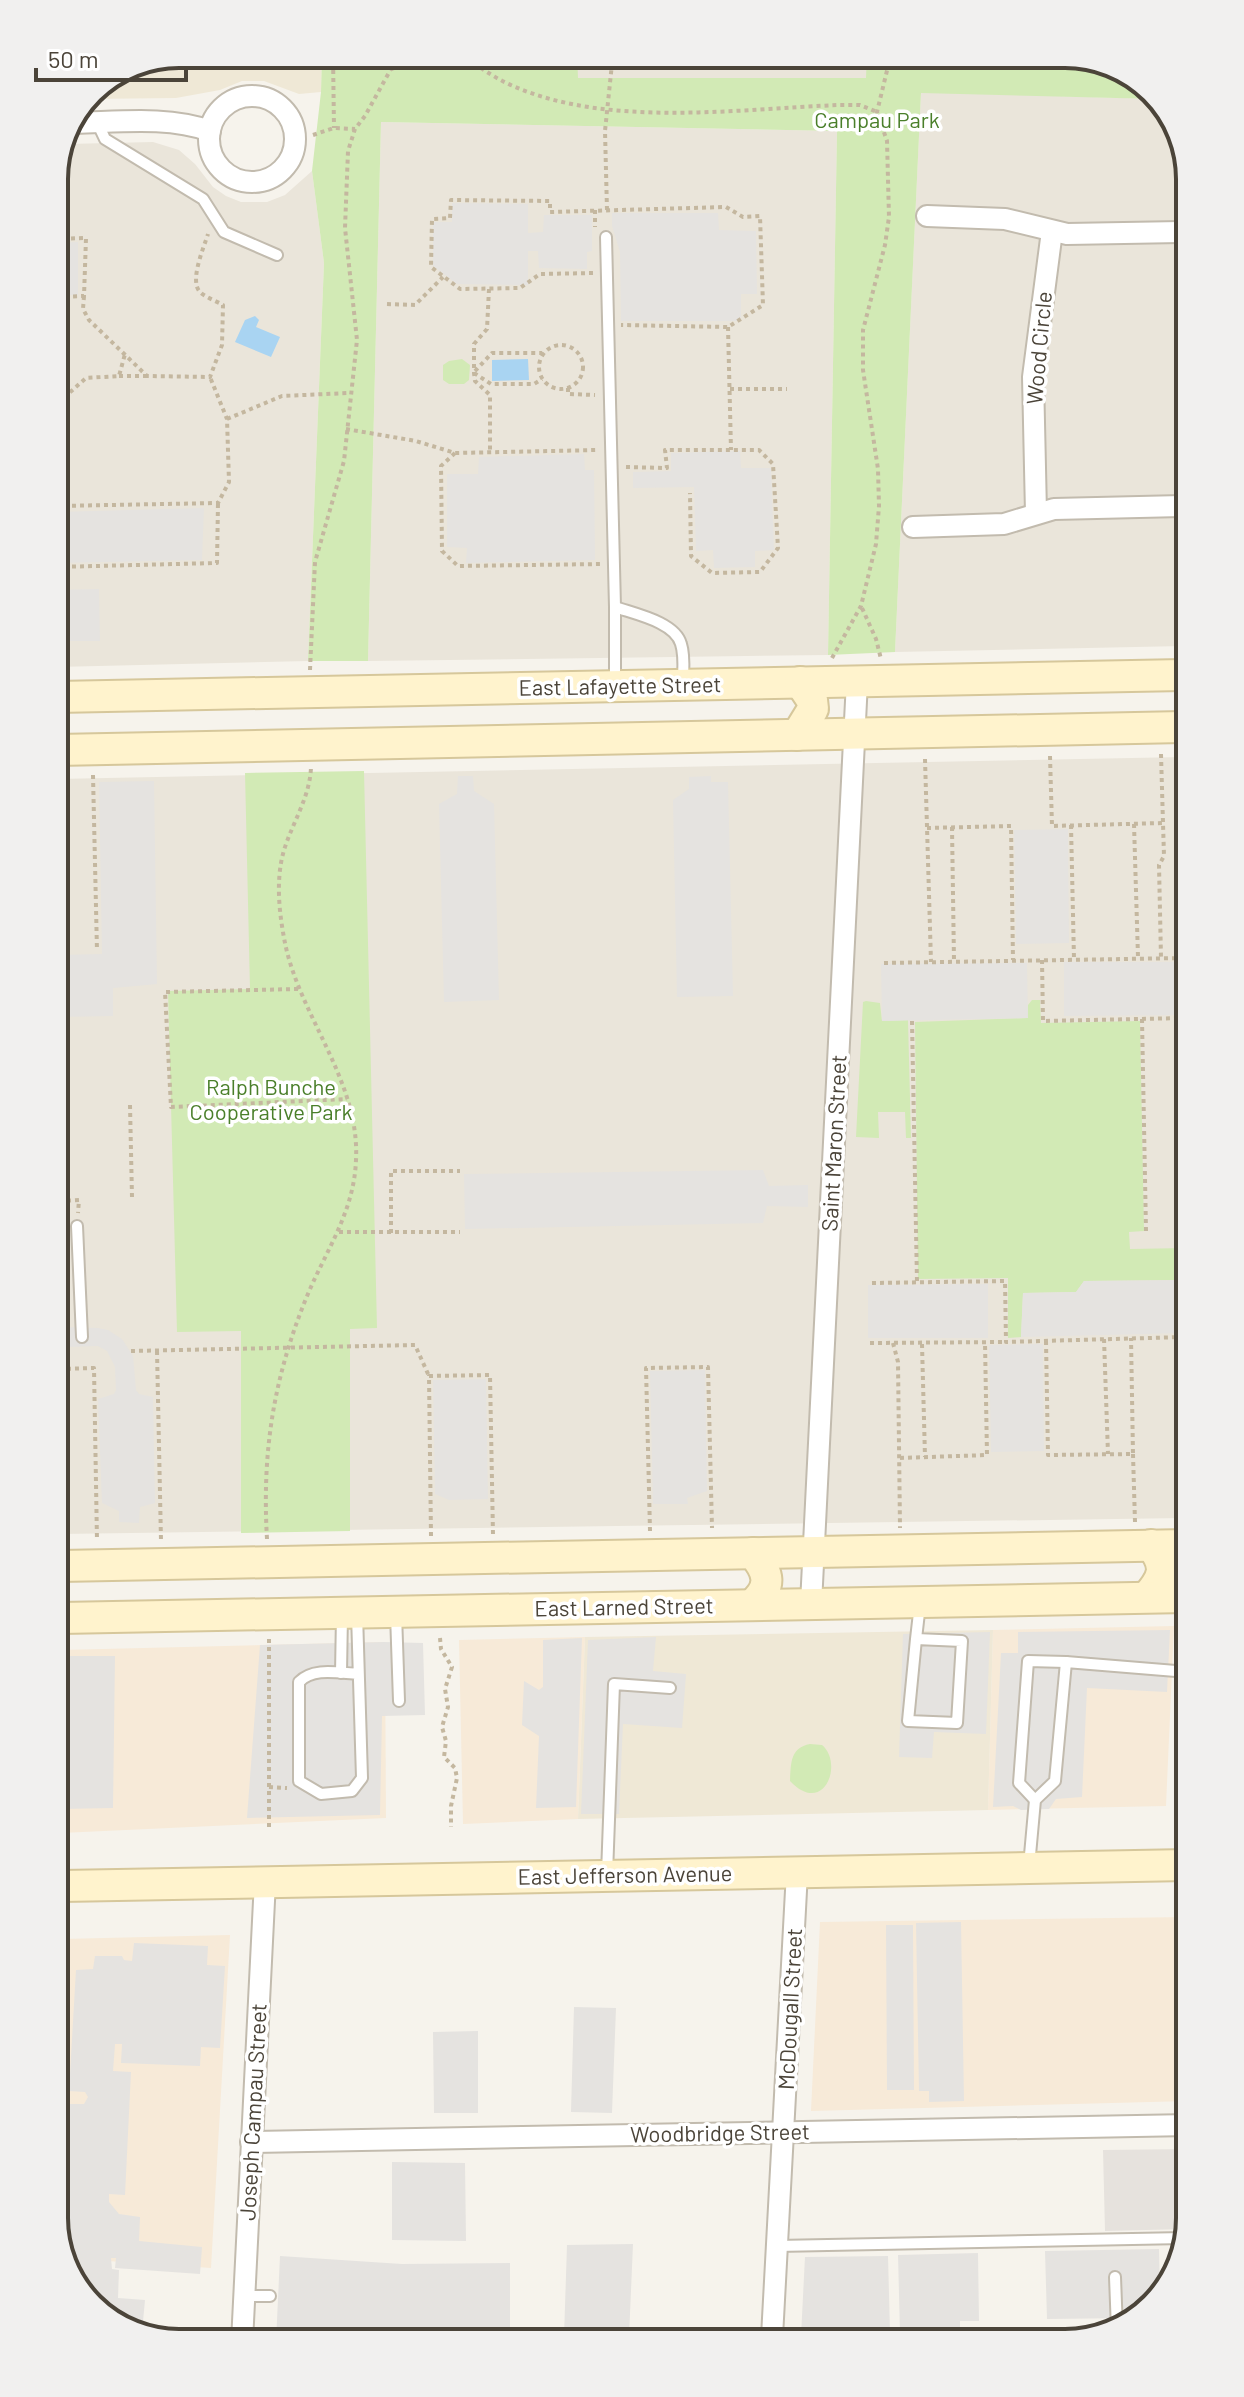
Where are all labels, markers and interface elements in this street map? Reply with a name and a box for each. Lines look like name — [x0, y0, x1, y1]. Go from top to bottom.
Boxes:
scale bar — [36, 32, 186, 82]
text: 50 m — [48, 44, 99, 73]
park label: Campau Park — [814, 106, 940, 132]
street label: Wood Circle — [1020, 290, 1056, 406]
street label: East Lafayette Street — [518, 670, 722, 700]
street label: Saint Maron Street — [815, 1054, 851, 1232]
park label: Ralph Bunche Cooperative Park — [189, 1073, 353, 1124]
street label: East Larned Street — [534, 1591, 714, 1621]
street label: East Jefferson Avenue — [517, 1859, 733, 1889]
street label: McDougall Street — [772, 1927, 806, 2091]
street label: Joseph Campau Street — [233, 2003, 271, 2221]
street label: Woodbridge Street — [630, 2117, 810, 2147]

